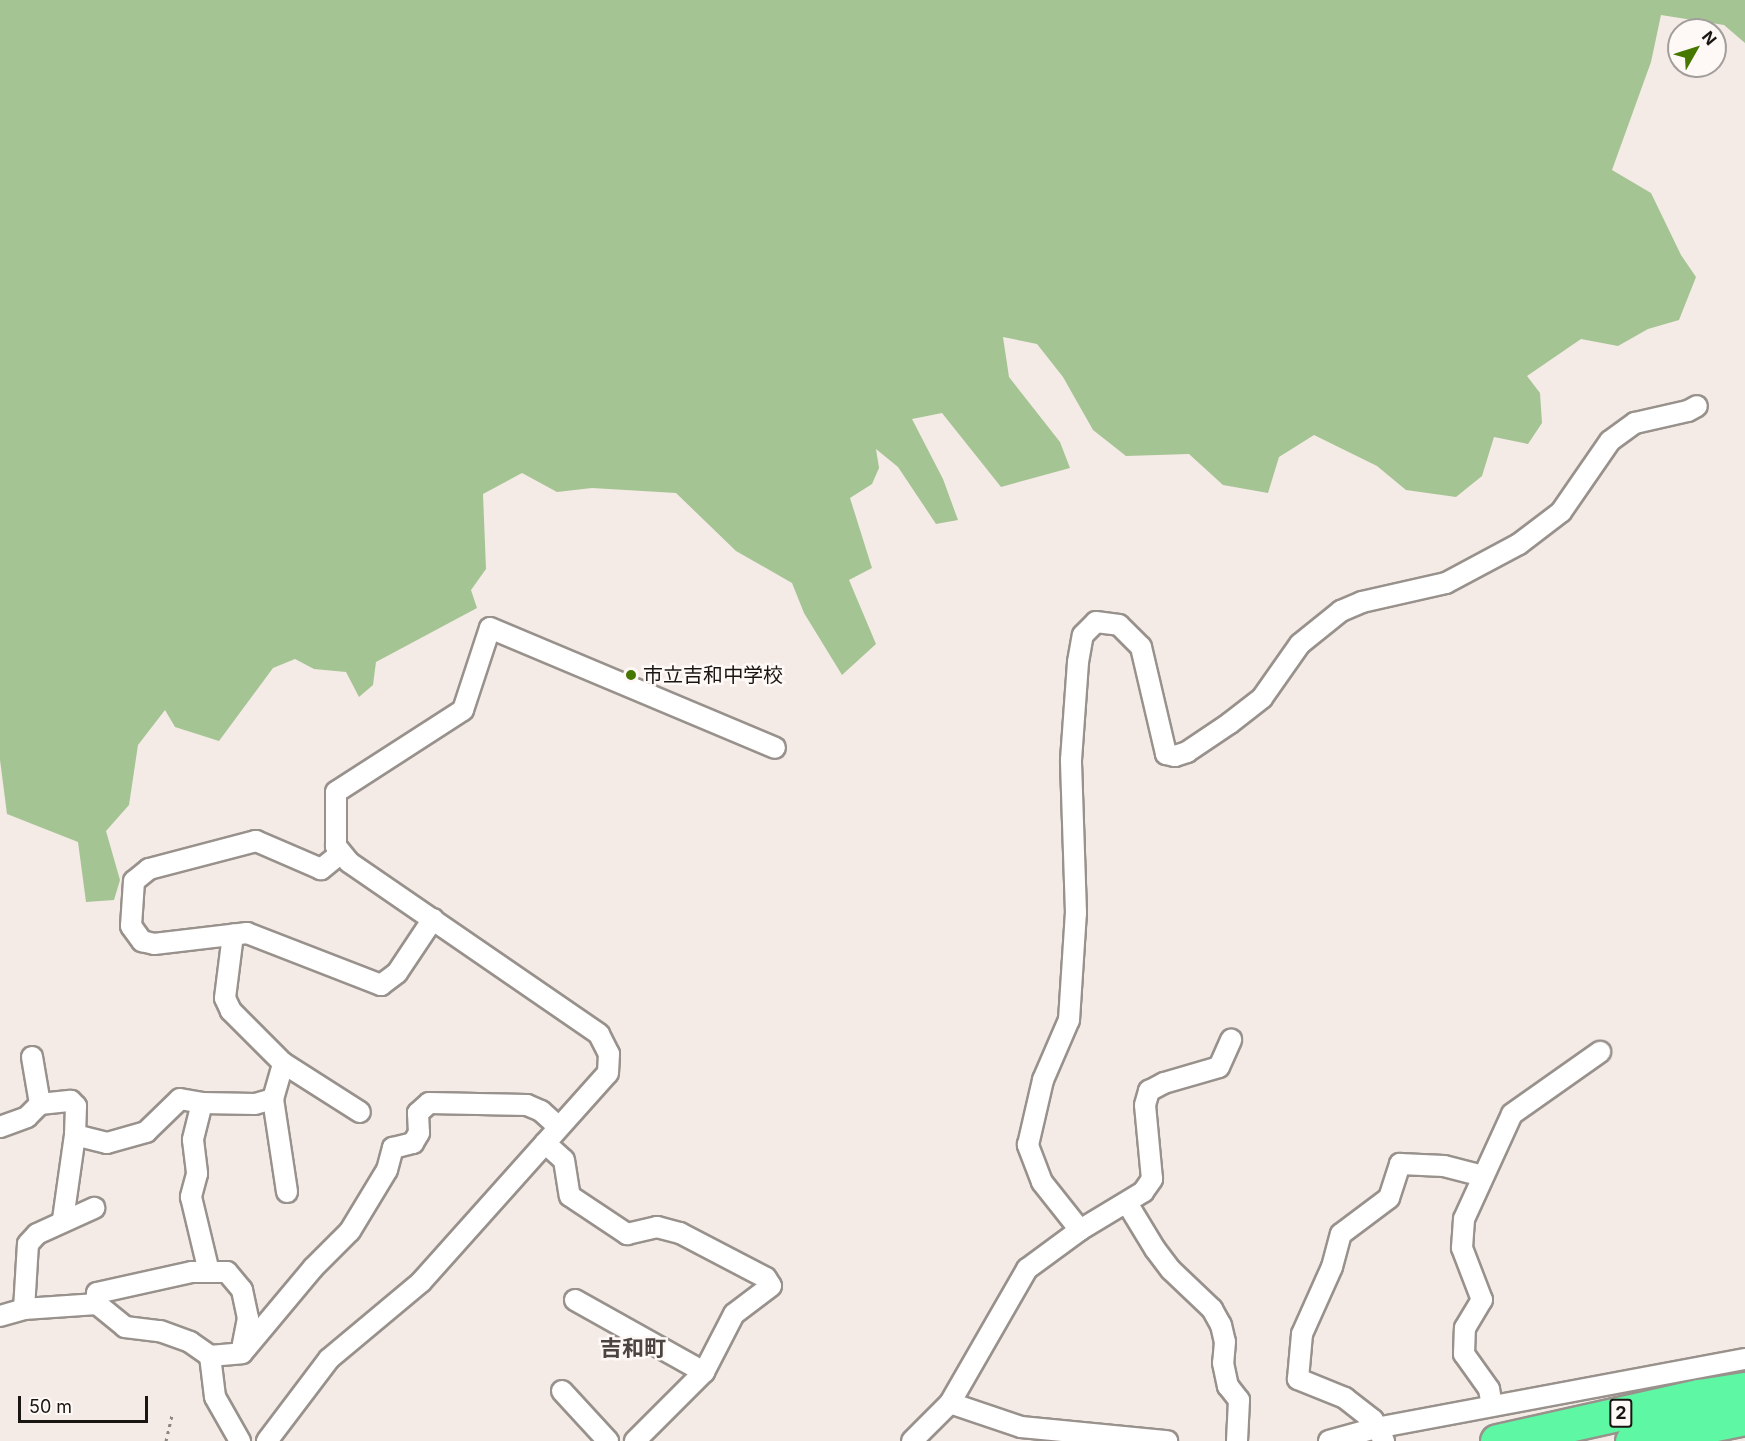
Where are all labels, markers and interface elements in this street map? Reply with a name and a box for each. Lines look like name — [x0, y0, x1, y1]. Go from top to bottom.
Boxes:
north arrow — [1667, 18, 1727, 78]
text: N — [1698, 27, 1721, 49]
place label: 市立吉和中学校 — [643, 663, 783, 687]
marker: 市立吉和中学校 — [624, 668, 638, 682]
district label: 吉和町 — [600, 1336, 666, 1362]
scale bar — [21, 1384, 152, 1422]
text: 50 m — [29, 1396, 72, 1417]
road number: 2 — [1609, 1398, 1633, 1428]

